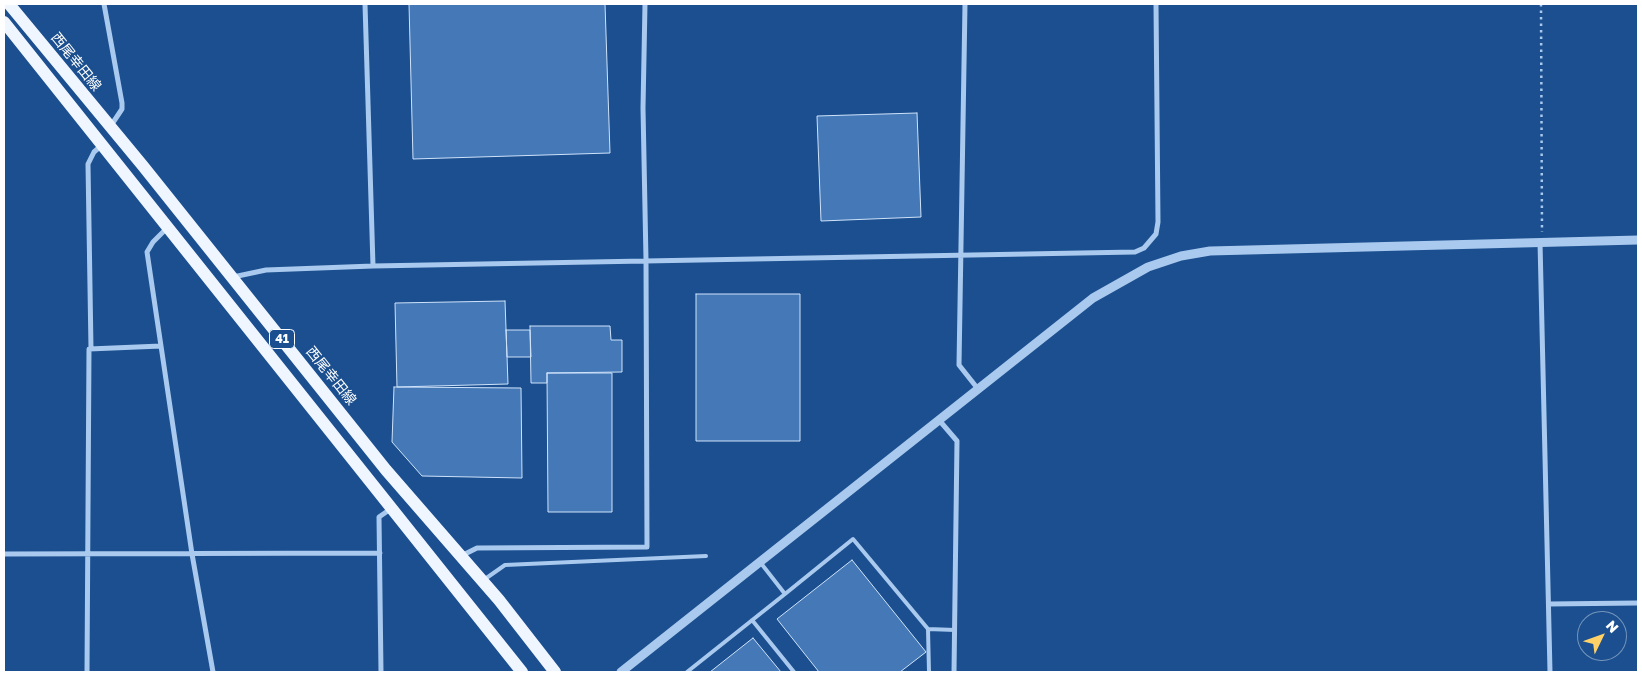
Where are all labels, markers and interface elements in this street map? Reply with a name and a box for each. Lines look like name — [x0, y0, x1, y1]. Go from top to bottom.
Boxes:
street label: 西尾幸田線 — [47, 30, 105, 94]
road number: 41 — [270, 329, 294, 348]
street label: 西尾幸田線 — [302, 344, 360, 408]
north arrow — [1577, 611, 1627, 661]
text: N — [1603, 617, 1623, 636]

